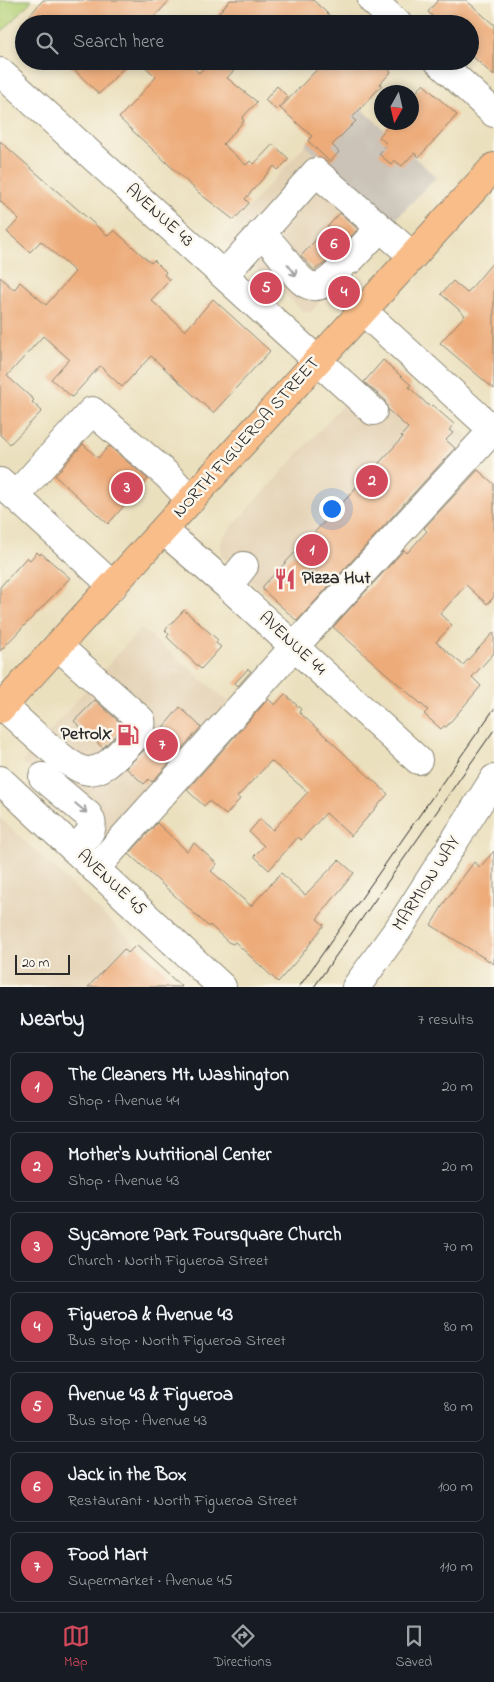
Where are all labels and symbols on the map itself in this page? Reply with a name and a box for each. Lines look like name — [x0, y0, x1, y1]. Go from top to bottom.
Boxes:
north arrow — [374, 85, 419, 130]
street label: AVENUE 43 — [119, 178, 199, 254]
pin: 6 — [318, 225, 350, 263]
one-way arrow — [287, 263, 298, 276]
pin: 5 — [250, 269, 282, 307]
pin: 4 — [328, 273, 360, 311]
street label: NORTH FIGUEROA STREET — [167, 352, 327, 524]
pin: 2 — [356, 462, 388, 500]
pin: 3 — [111, 469, 143, 507]
your location — [319, 496, 345, 522]
pin: 1 — [296, 531, 328, 569]
restaurant icon: Pizza Hut — [272, 566, 298, 592]
place label: Pizza Hut — [302, 566, 372, 592]
street label: AVENUE 44 — [252, 606, 332, 683]
place label: PetrolX — [61, 722, 113, 748]
fuel station icon: PetrolX — [115, 722, 141, 748]
pin: 7 — [146, 726, 178, 764]
one-way arrow — [74, 803, 87, 814]
street label: MARMION WAY — [386, 831, 468, 937]
street label: AVENUE 45 — [70, 844, 152, 922]
scale bar — [15, 952, 70, 975]

